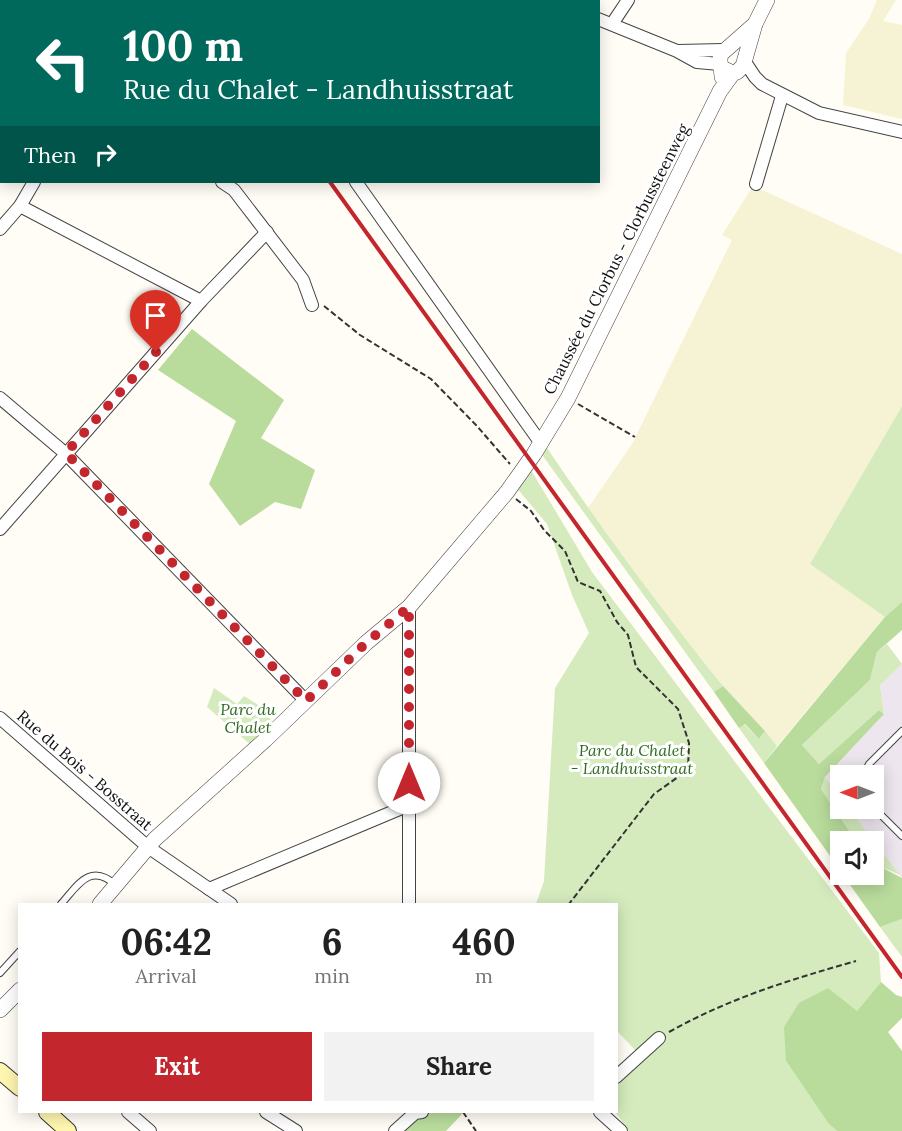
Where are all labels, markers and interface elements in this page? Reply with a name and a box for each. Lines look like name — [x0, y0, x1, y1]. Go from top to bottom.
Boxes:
text: 100 m — [123, 19, 243, 73]
icon: left — [24, 24, 102, 102]
text: Rue du Chalet - Landhuisstraat — [123, 72, 513, 106]
street label: Chaussée du Clorbus - Clorbussteenweg — [539, 119, 694, 398]
icon: right — [89, 138, 122, 171]
text: Then — [24, 141, 77, 169]
pin — [130, 290, 181, 352]
icon: arrive — [139, 299, 172, 332]
park label: Parc du Chalet — [220, 699, 276, 737]
street label: Rue du Bois - Bosstraat — [13, 706, 157, 835]
park label: Parc du Chalet - Landhuisstraat — [571, 740, 693, 778]
position arrow — [377, 751, 441, 815]
north arrow — [830, 765, 884, 819]
map controls — [830, 765, 884, 885]
button: sound — [830, 831, 884, 885]
text: 06:42 — [120, 919, 212, 965]
text: 6 — [322, 919, 342, 965]
text: 460 — [452, 919, 516, 965]
text: Arrival — [136, 963, 197, 988]
text: min — [314, 963, 350, 988]
text: m — [475, 963, 493, 988]
button: Exit — [42, 1032, 312, 1101]
button: Share — [324, 1032, 594, 1101]

